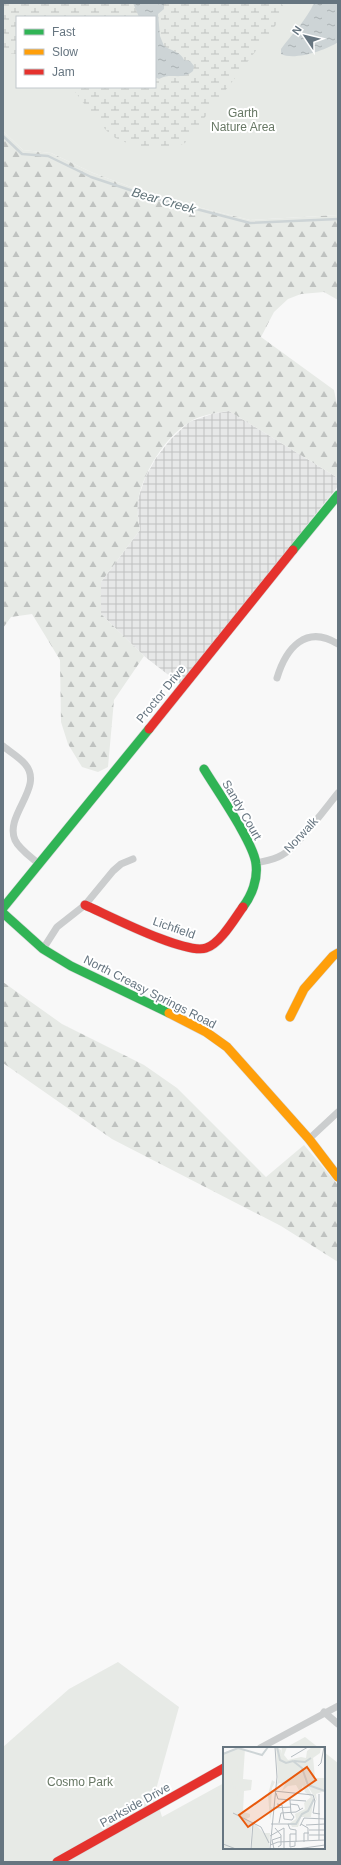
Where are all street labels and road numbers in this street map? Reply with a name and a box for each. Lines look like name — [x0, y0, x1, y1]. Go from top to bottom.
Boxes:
street label: Proctor Drive — [134, 662, 189, 726]
street label: Sandy Court — [219, 778, 265, 843]
street label: Norwalk — [281, 814, 322, 856]
street label: Lichfield — [151, 914, 197, 942]
street label: North Creasy Springs Road — [81, 952, 219, 1032]
street label: Parkside Drive — [97, 1780, 173, 1830]

